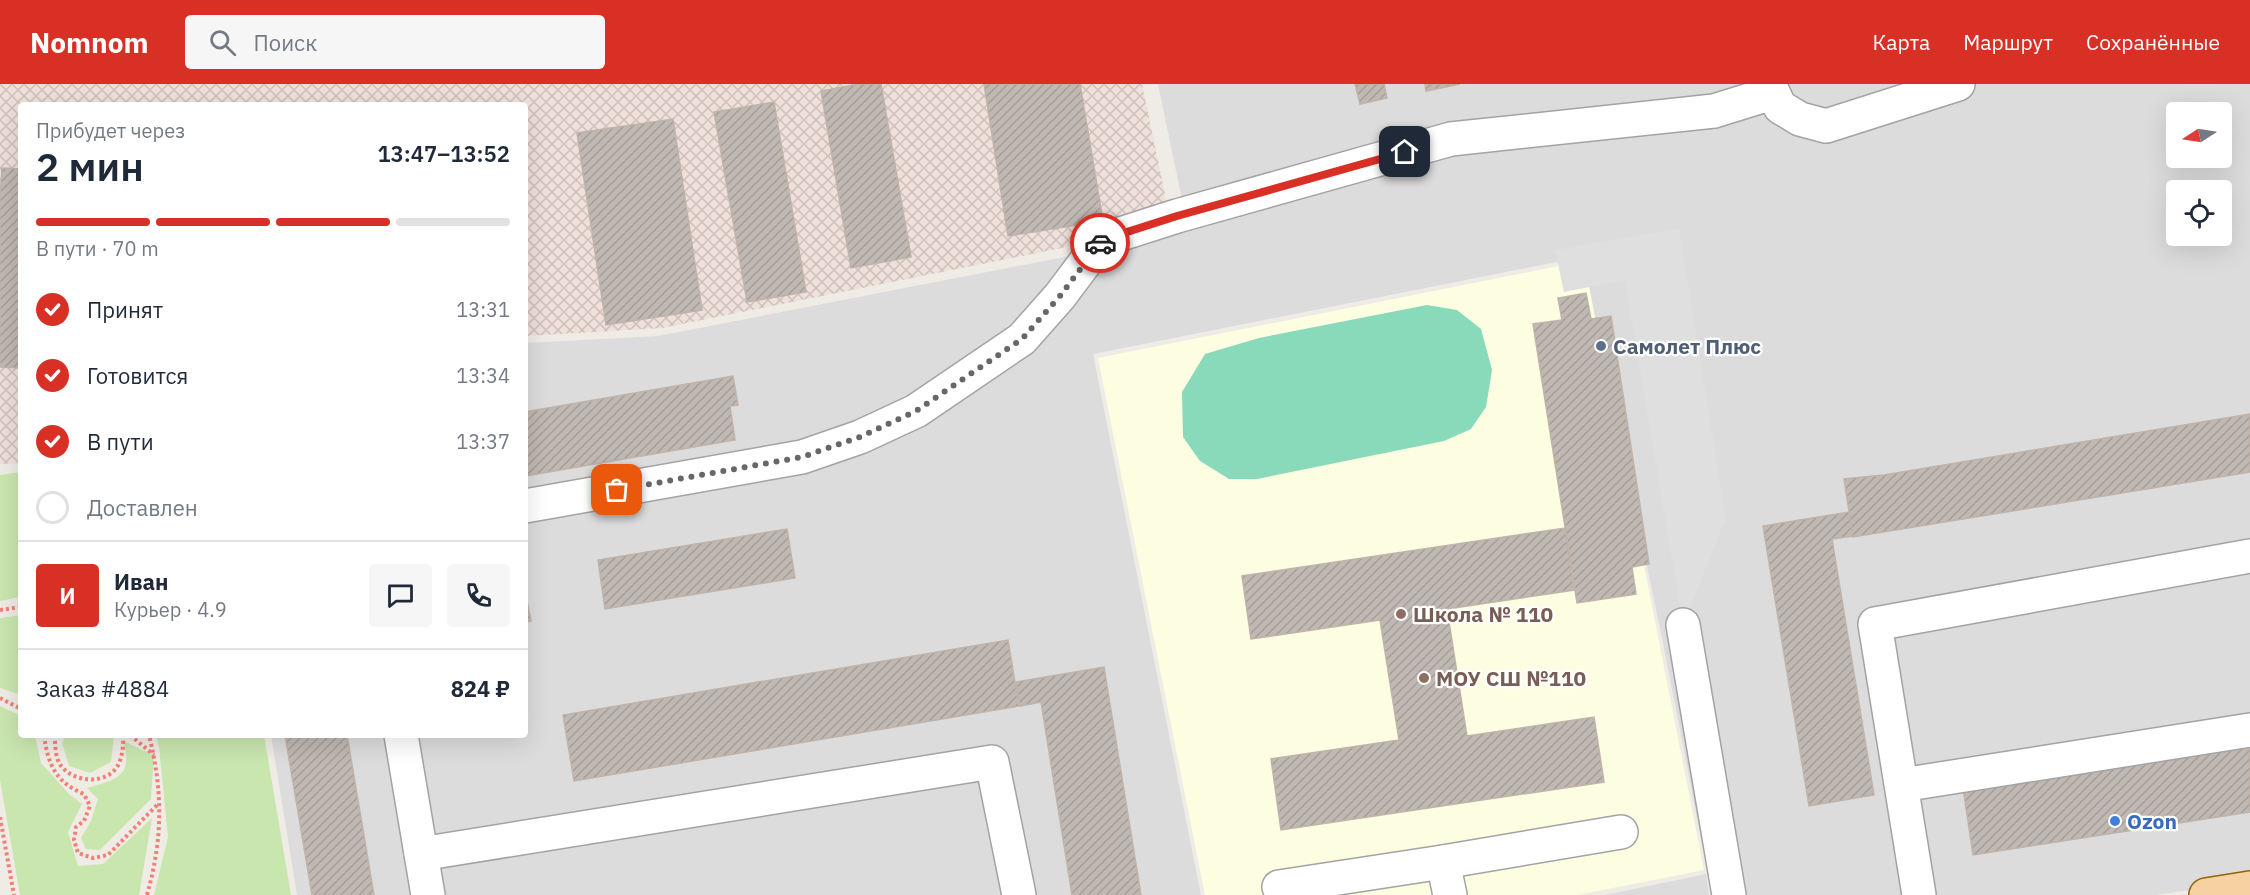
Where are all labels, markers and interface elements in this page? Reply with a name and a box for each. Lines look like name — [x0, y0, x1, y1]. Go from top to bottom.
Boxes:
search box — [185, 15, 605, 69]
text: Nomnom — [30, 24, 149, 61]
icon: search — [206, 26, 239, 59]
text: Поиск — [254, 28, 317, 57]
text: Карта — [1872, 28, 1930, 56]
text: Маршрут — [1963, 28, 2053, 56]
text: Сохранённые — [2086, 28, 2220, 56]
north arrow — [2166, 102, 2232, 168]
map controls — [2166, 102, 2232, 246]
text: Прибудет через — [36, 117, 185, 144]
pin — [1379, 126, 1430, 177]
icon: home — [1388, 135, 1421, 168]
text: 13:47–13:52 — [377, 139, 510, 168]
text: 2 мин — [36, 141, 144, 192]
button: locate — [2166, 180, 2232, 246]
courier — [1070, 213, 1130, 273]
icon: car — [1084, 227, 1117, 260]
text: В пути · 70 m — [36, 235, 159, 262]
icon: check — [36, 293, 69, 326]
text: Принят — [87, 295, 163, 324]
text: 13:31 — [456, 296, 510, 323]
place label: Самолет Плюс — [1613, 332, 1761, 360]
marker: Самолет Плюс — [1594, 339, 1608, 353]
icon: check — [36, 359, 69, 392]
text: Готовится — [87, 361, 188, 390]
text: 13:34 — [456, 362, 510, 389]
icon: check — [36, 425, 69, 458]
text: В пути — [87, 427, 154, 456]
text: 13:37 — [456, 428, 510, 455]
pin — [591, 464, 642, 515]
icon: bag — [600, 473, 633, 506]
text: Доставлен — [87, 493, 198, 522]
button: chat — [369, 564, 432, 627]
button: phone — [447, 564, 510, 627]
text: Иван — [114, 567, 169, 596]
text: И — [60, 581, 75, 610]
text: Курьер · 4.9 — [114, 596, 227, 623]
place label: Школа № 110 — [1413, 600, 1553, 628]
marker: Школа № 110 — [1394, 607, 1408, 621]
place label: МОУ СШ №110 — [1436, 664, 1586, 692]
marker: МОУ СШ №110 — [1417, 671, 1431, 685]
text: Заказ #4884 — [36, 674, 169, 703]
text: 824 ₽ — [451, 674, 510, 703]
place label: Ozon — [2127, 807, 2177, 835]
marker: Ozon — [2108, 814, 2122, 828]

